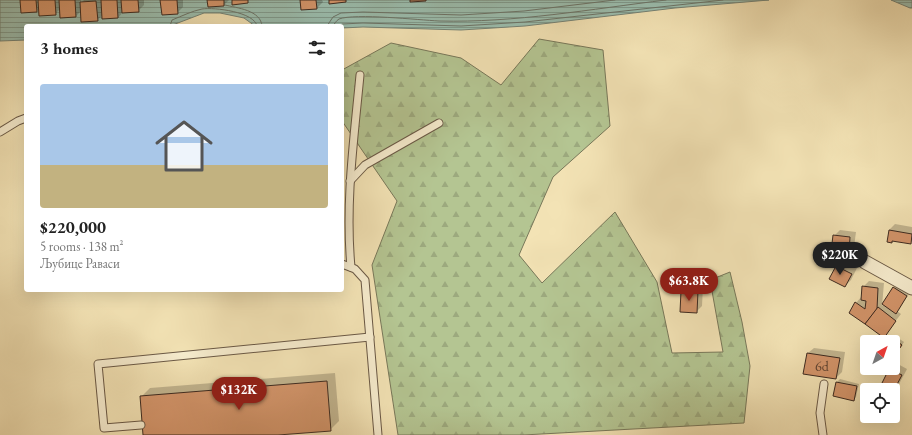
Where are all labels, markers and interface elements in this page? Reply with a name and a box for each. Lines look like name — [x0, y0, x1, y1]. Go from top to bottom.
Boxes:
text: 3 homes — [40, 37, 98, 59]
icon: filters — [306, 37, 328, 59]
icon: home — [148, 110, 220, 182]
text: $220,000 — [40, 216, 106, 238]
text: 5 rooms · 138 m² — [40, 238, 124, 255]
pin: $220K — [812, 242, 868, 276]
text: $220K — [822, 246, 858, 263]
text: Љубице Раваси — [40, 255, 120, 272]
pin: $63.8K — [656, 268, 722, 302]
text: $63.8K — [669, 272, 709, 289]
north arrow — [860, 335, 900, 375]
map controls — [860, 335, 900, 423]
house number: 6d — [815, 357, 830, 375]
pin: $132K — [211, 377, 267, 411]
text: $132K — [221, 381, 257, 398]
button: locate — [860, 383, 900, 423]

